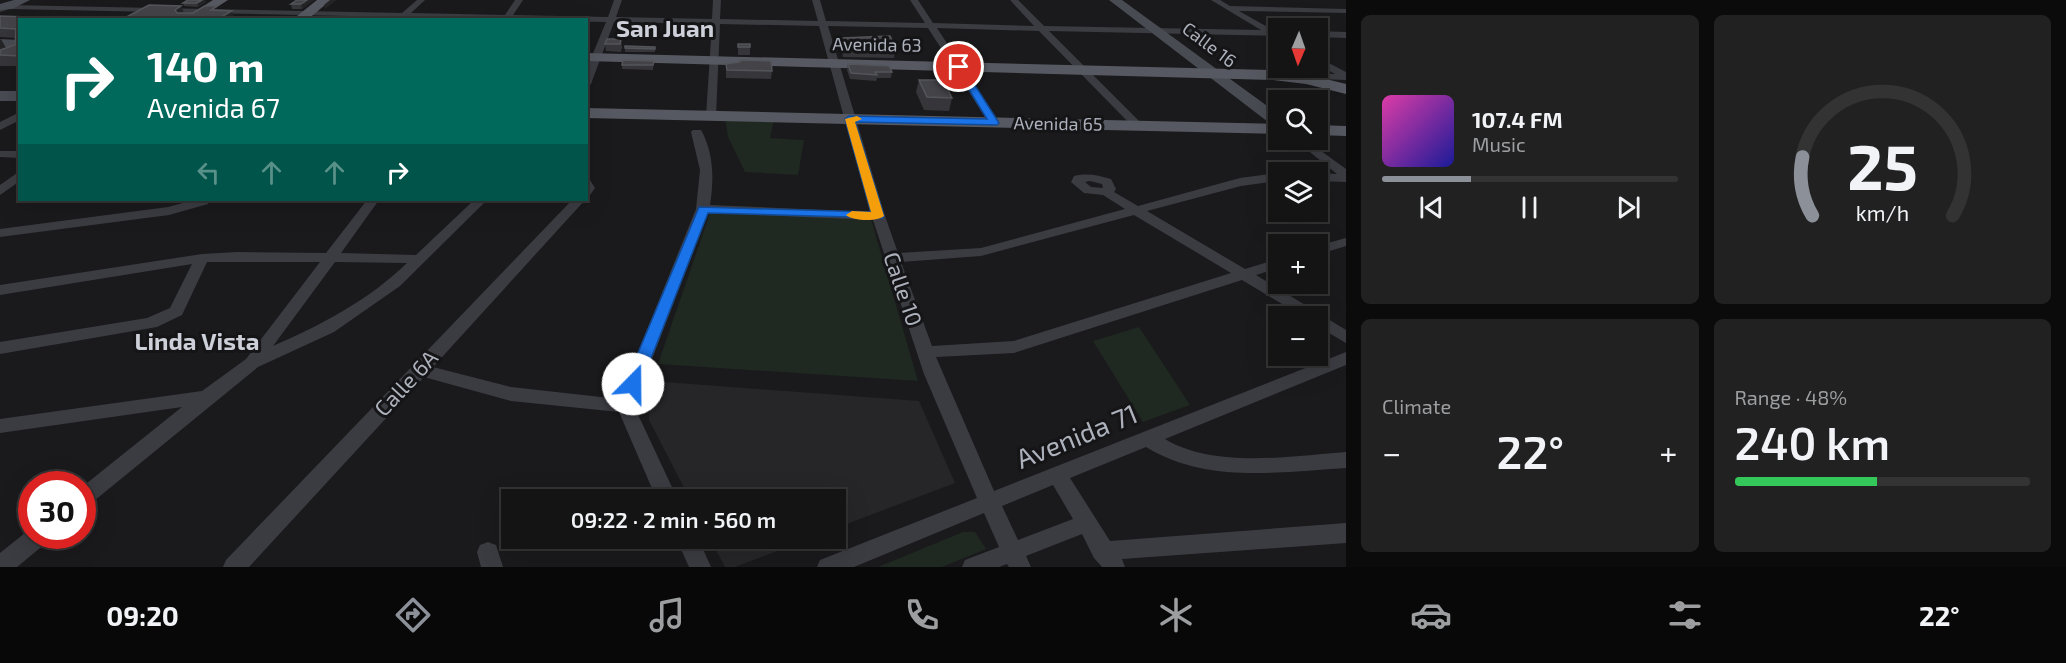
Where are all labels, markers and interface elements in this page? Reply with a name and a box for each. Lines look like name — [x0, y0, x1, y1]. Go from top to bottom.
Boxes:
district label: San Juan — [616, 13, 714, 42]
street label: Calle 16 — [1178, 17, 1241, 72]
north arrow — [1268, 18, 1328, 78]
map controls — [1268, 18, 1328, 366]
street label: Avenida 63 — [832, 32, 922, 56]
text: 140 m — [147, 40, 264, 90]
pin — [933, 41, 984, 92]
icon: right — [48, 42, 126, 120]
icon: arrive — [942, 50, 975, 83]
button: search — [1268, 90, 1328, 150]
text: Avenida 67 — [147, 91, 280, 123]
text: 107.4 FM — [1472, 106, 1563, 132]
street label: Avenida 65 — [1013, 111, 1103, 135]
text: 25 — [1847, 129, 1918, 204]
text: Music — [1472, 132, 1526, 156]
icon: left — [192, 156, 225, 189]
icon: ahead — [255, 156, 288, 189]
icon: ahead — [318, 156, 351, 189]
icon: right — [381, 156, 414, 189]
button: layers — [1268, 162, 1328, 222]
icon: previous — [1415, 191, 1448, 224]
icon: pause — [1513, 191, 1546, 224]
icon: next — [1612, 191, 1645, 224]
text: km/h — [1856, 201, 1909, 226]
button: + — [1268, 234, 1328, 294]
street label: Calle 10 — [879, 248, 929, 329]
button: − — [1268, 306, 1328, 366]
district label: Linda Vista — [135, 326, 259, 355]
street label: Calle 6A — [368, 344, 442, 421]
position arrow — [601, 352, 665, 416]
text: Range · 48% — [1735, 385, 1847, 409]
text: Climate — [1382, 394, 1451, 418]
street label: Avenida 71 — [1011, 396, 1142, 474]
text: 240 km — [1735, 415, 1890, 469]
text: 22° — [1497, 424, 1564, 478]
text: − — [1382, 432, 1401, 472]
text: + — [1659, 432, 1677, 472]
speed limit sign: 30 — [18, 471, 96, 549]
text: 09:22 · 2 min · 560 m — [571, 506, 776, 532]
icon: directions — [392, 594, 434, 636]
icon: music — [646, 594, 688, 636]
icon: phone — [901, 594, 943, 636]
icon: climate — [1155, 594, 1197, 636]
icon: car — [1410, 594, 1452, 636]
icon: filters — [1664, 594, 1706, 636]
text: 09:20 — [106, 599, 179, 631]
text: 22° — [1919, 599, 1960, 631]

